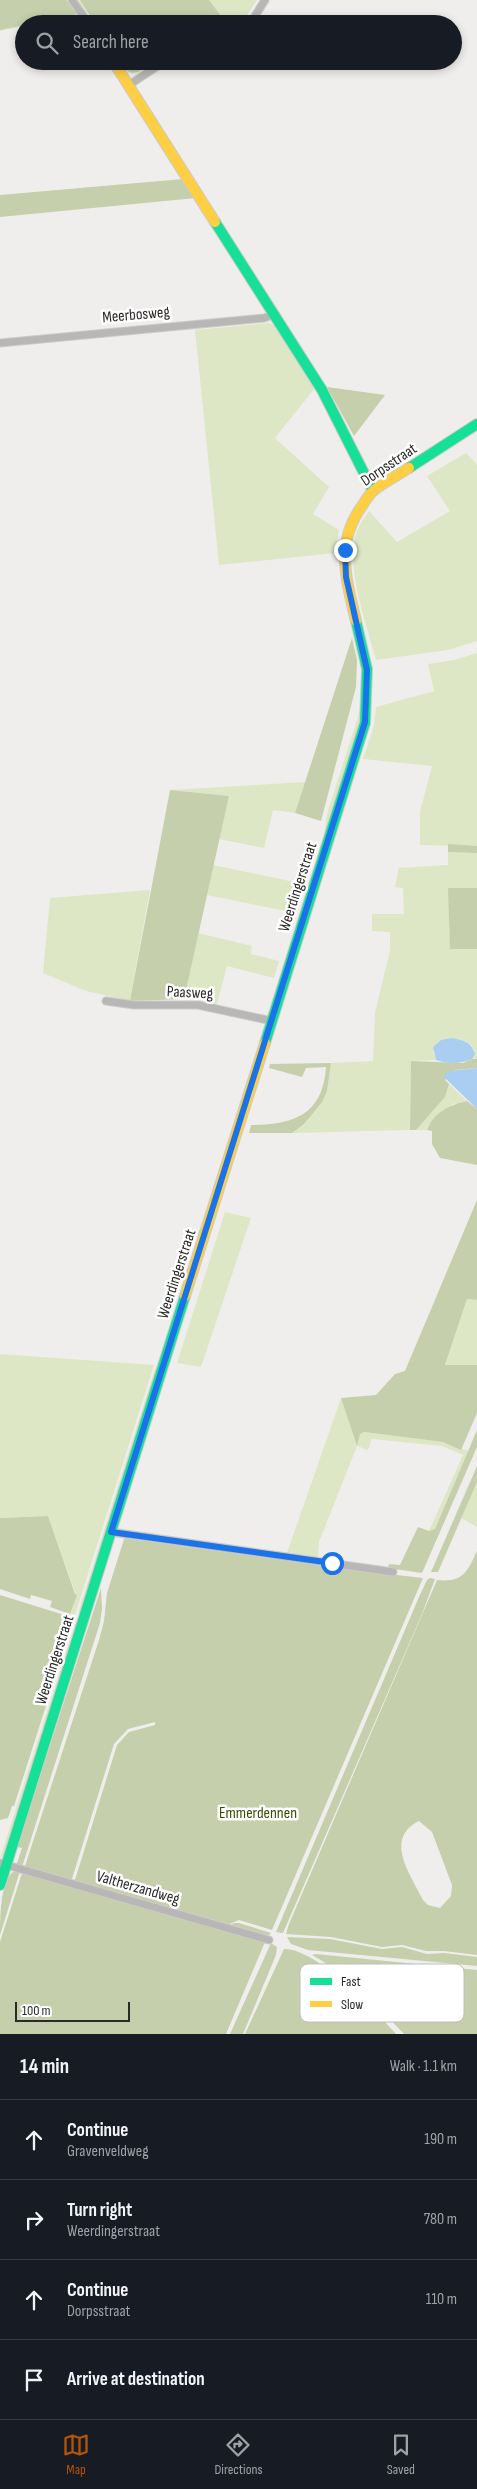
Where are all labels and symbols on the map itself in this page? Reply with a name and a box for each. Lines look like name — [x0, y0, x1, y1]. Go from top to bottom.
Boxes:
street label: Meerbosweg — [101, 303, 171, 327]
street label: Dorpsstraat — [357, 439, 421, 491]
route end — [334, 539, 357, 562]
street label: Weerdingerstraat — [275, 840, 321, 934]
street label: Paasweg — [166, 982, 214, 1004]
street label: Weerdingerstraat — [154, 1227, 200, 1321]
route start — [321, 1552, 344, 1575]
street label: Weerdingerstraat — [32, 1613, 78, 1707]
park label: Emmerdennen — [219, 1804, 297, 1823]
street label: Valtherzandweg — [94, 1867, 182, 1909]
legend — [300, 1964, 464, 2022]
text: Fast — [341, 1973, 361, 1990]
text: Slow — [341, 1996, 363, 2013]
scale bar — [15, 1999, 130, 2022]

